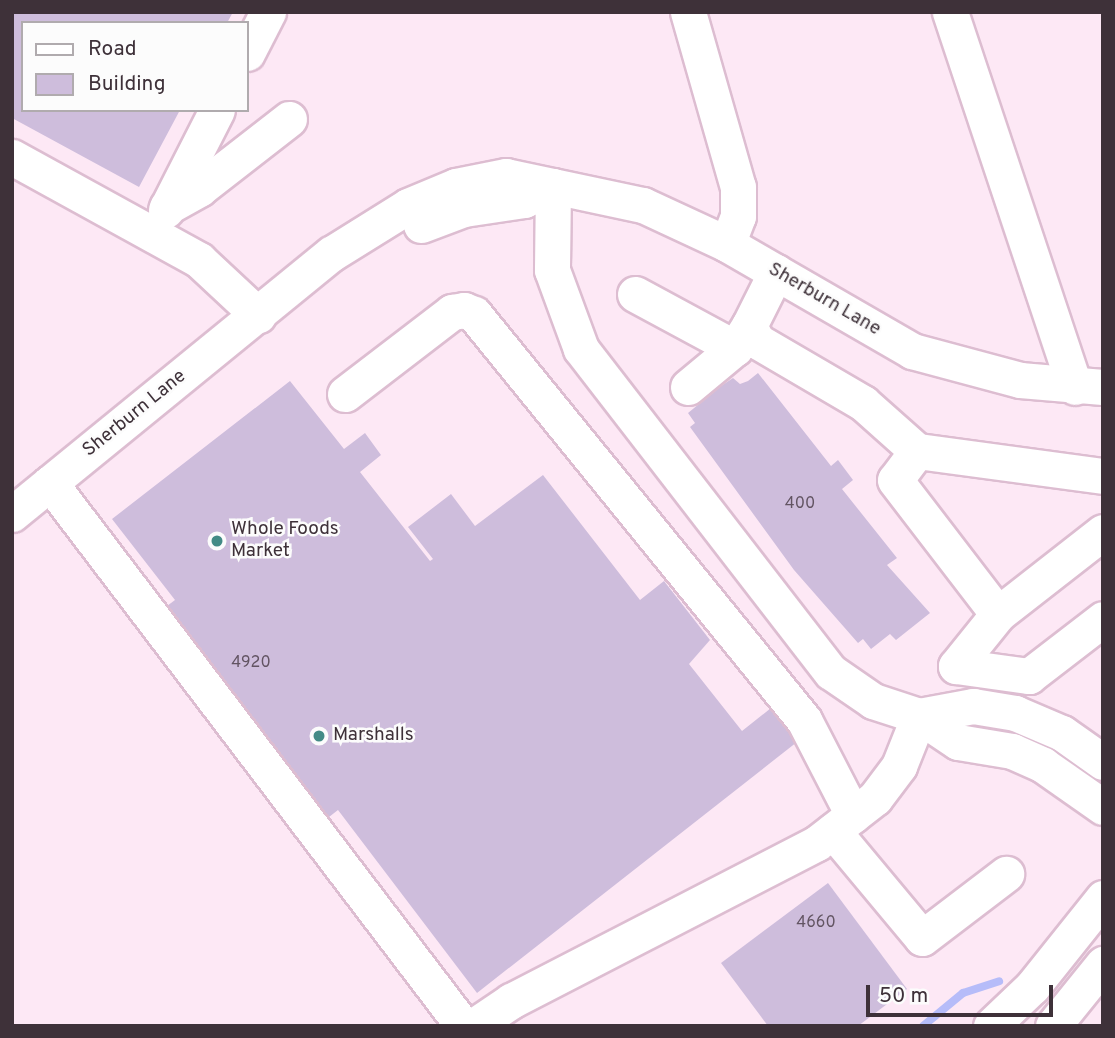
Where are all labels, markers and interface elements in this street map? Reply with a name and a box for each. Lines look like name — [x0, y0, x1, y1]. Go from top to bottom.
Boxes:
legend — [21, 21, 248, 112]
text: Road — [88, 36, 137, 63]
text: Building — [88, 71, 166, 98]
street label: Sherburn Lane — [764, 259, 884, 341]
street label: Sherburn Lane — [79, 365, 191, 463]
house number: 400 — [785, 494, 815, 514]
place label: Whole Foods Market — [231, 519, 339, 563]
marker: Whole Foods Market — [209, 533, 225, 549]
house number: 4920 — [231, 653, 271, 673]
place label: Marshalls — [333, 725, 414, 747]
marker: Marshalls — [311, 728, 327, 744]
house number: 4660 — [796, 913, 836, 933]
scale bar — [870, 972, 1057, 1016]
text: 50 m — [879, 983, 928, 1010]

